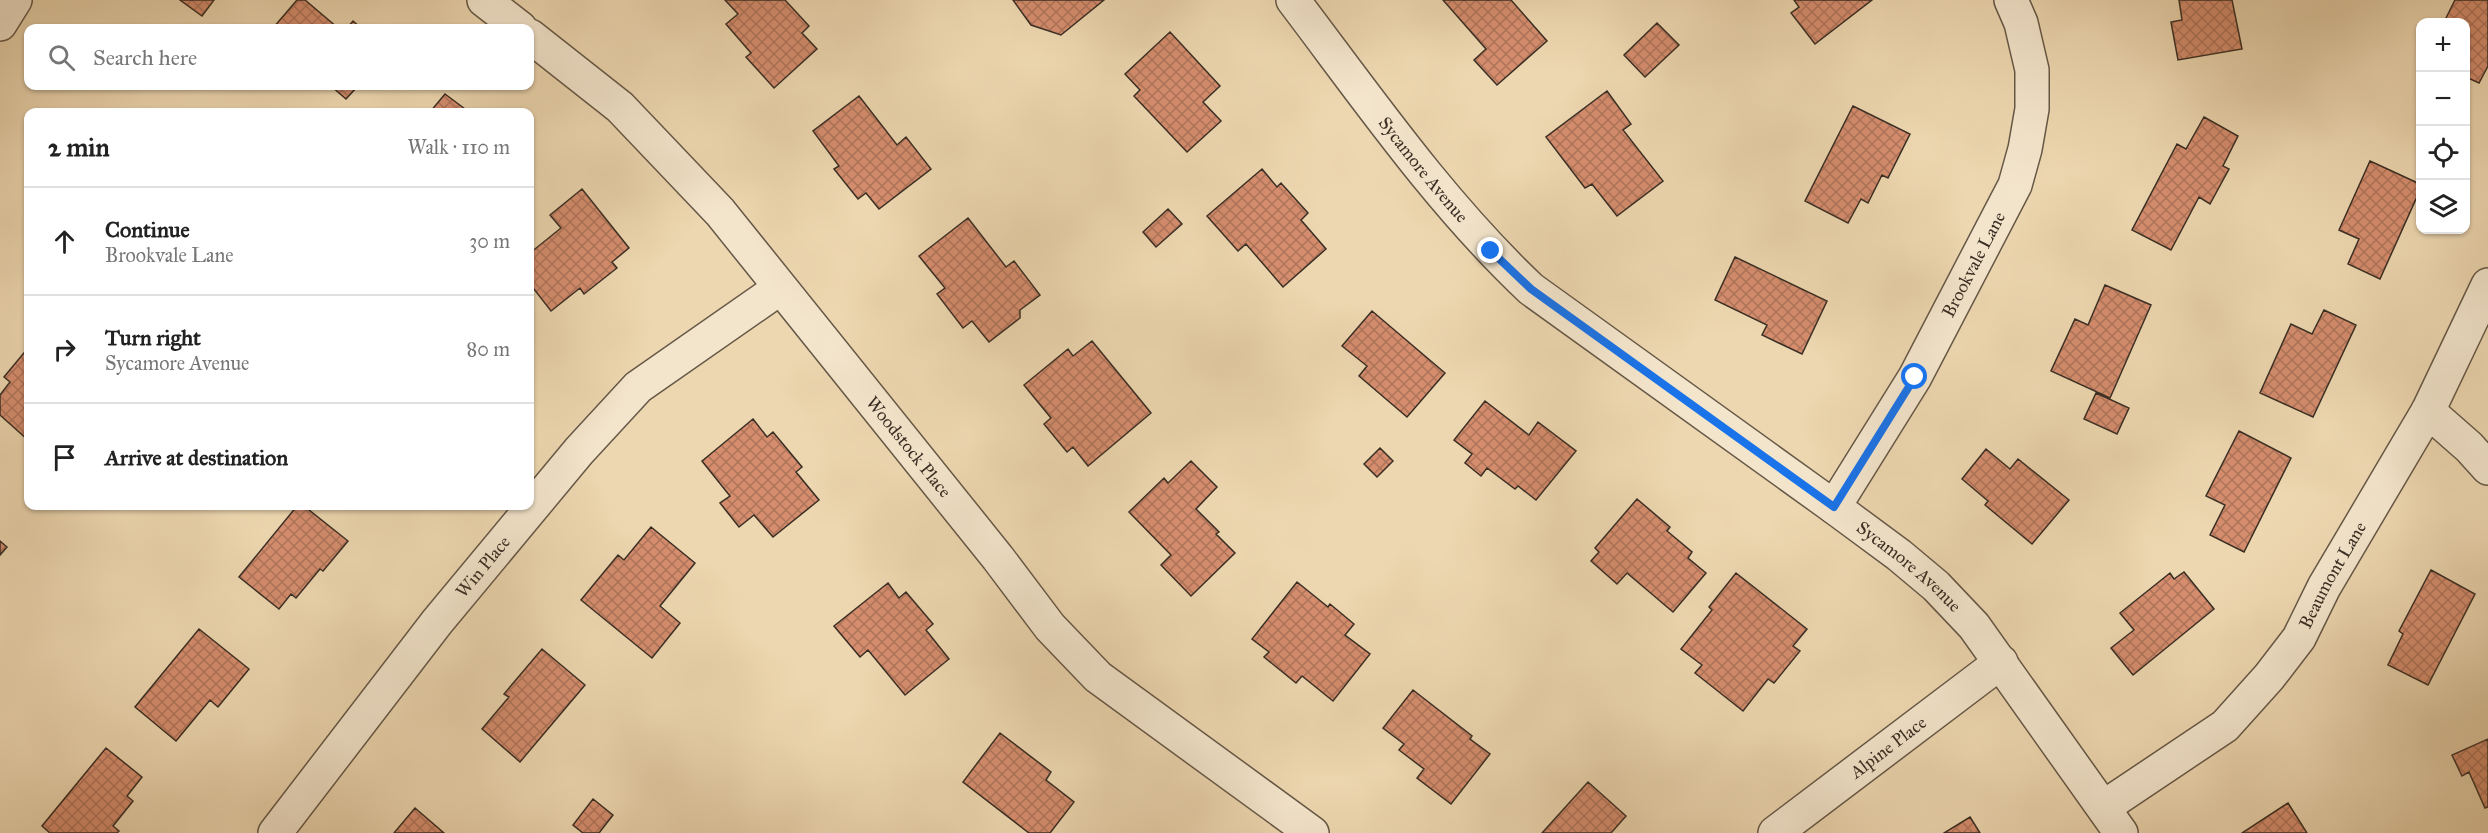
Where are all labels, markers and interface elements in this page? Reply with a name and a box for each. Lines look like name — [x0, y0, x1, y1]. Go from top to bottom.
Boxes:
map controls — [2416, 18, 2470, 234]
button: + — [2416, 18, 2470, 72]
search box — [24, 24, 534, 90]
icon: search — [45, 41, 78, 74]
text: Search here — [93, 44, 197, 71]
button: − — [2416, 72, 2470, 126]
street label: Sycamore Avenue — [1374, 112, 1473, 227]
button: locate — [2416, 126, 2470, 180]
text: 2 min — [48, 131, 109, 163]
text: Walk · 110 m — [407, 135, 510, 159]
button: layers — [2416, 180, 2470, 234]
street label: Brookvale Lane — [1937, 208, 2010, 321]
text: Continue — [105, 216, 190, 243]
icon: ahead — [48, 225, 81, 258]
text: 30 m — [469, 229, 510, 253]
route end — [1477, 237, 1503, 263]
text: Brookvale Lane — [105, 243, 234, 267]
text: Turn right — [105, 324, 201, 351]
icon: right — [48, 333, 81, 366]
text: 80 m — [467, 337, 510, 361]
text: Sycamore Avenue — [105, 351, 249, 375]
route start — [1901, 363, 1927, 389]
street label: Woodstock Place — [861, 392, 956, 502]
icon: arrive — [48, 441, 81, 474]
text: Arrive at destination — [105, 444, 288, 471]
street label: Sycamore Avenue — [1852, 516, 1966, 617]
street label: Beaumont Lane — [2294, 518, 2371, 632]
street label: Win Place — [451, 531, 515, 602]
street label: Alpine Place — [1845, 711, 1931, 784]

